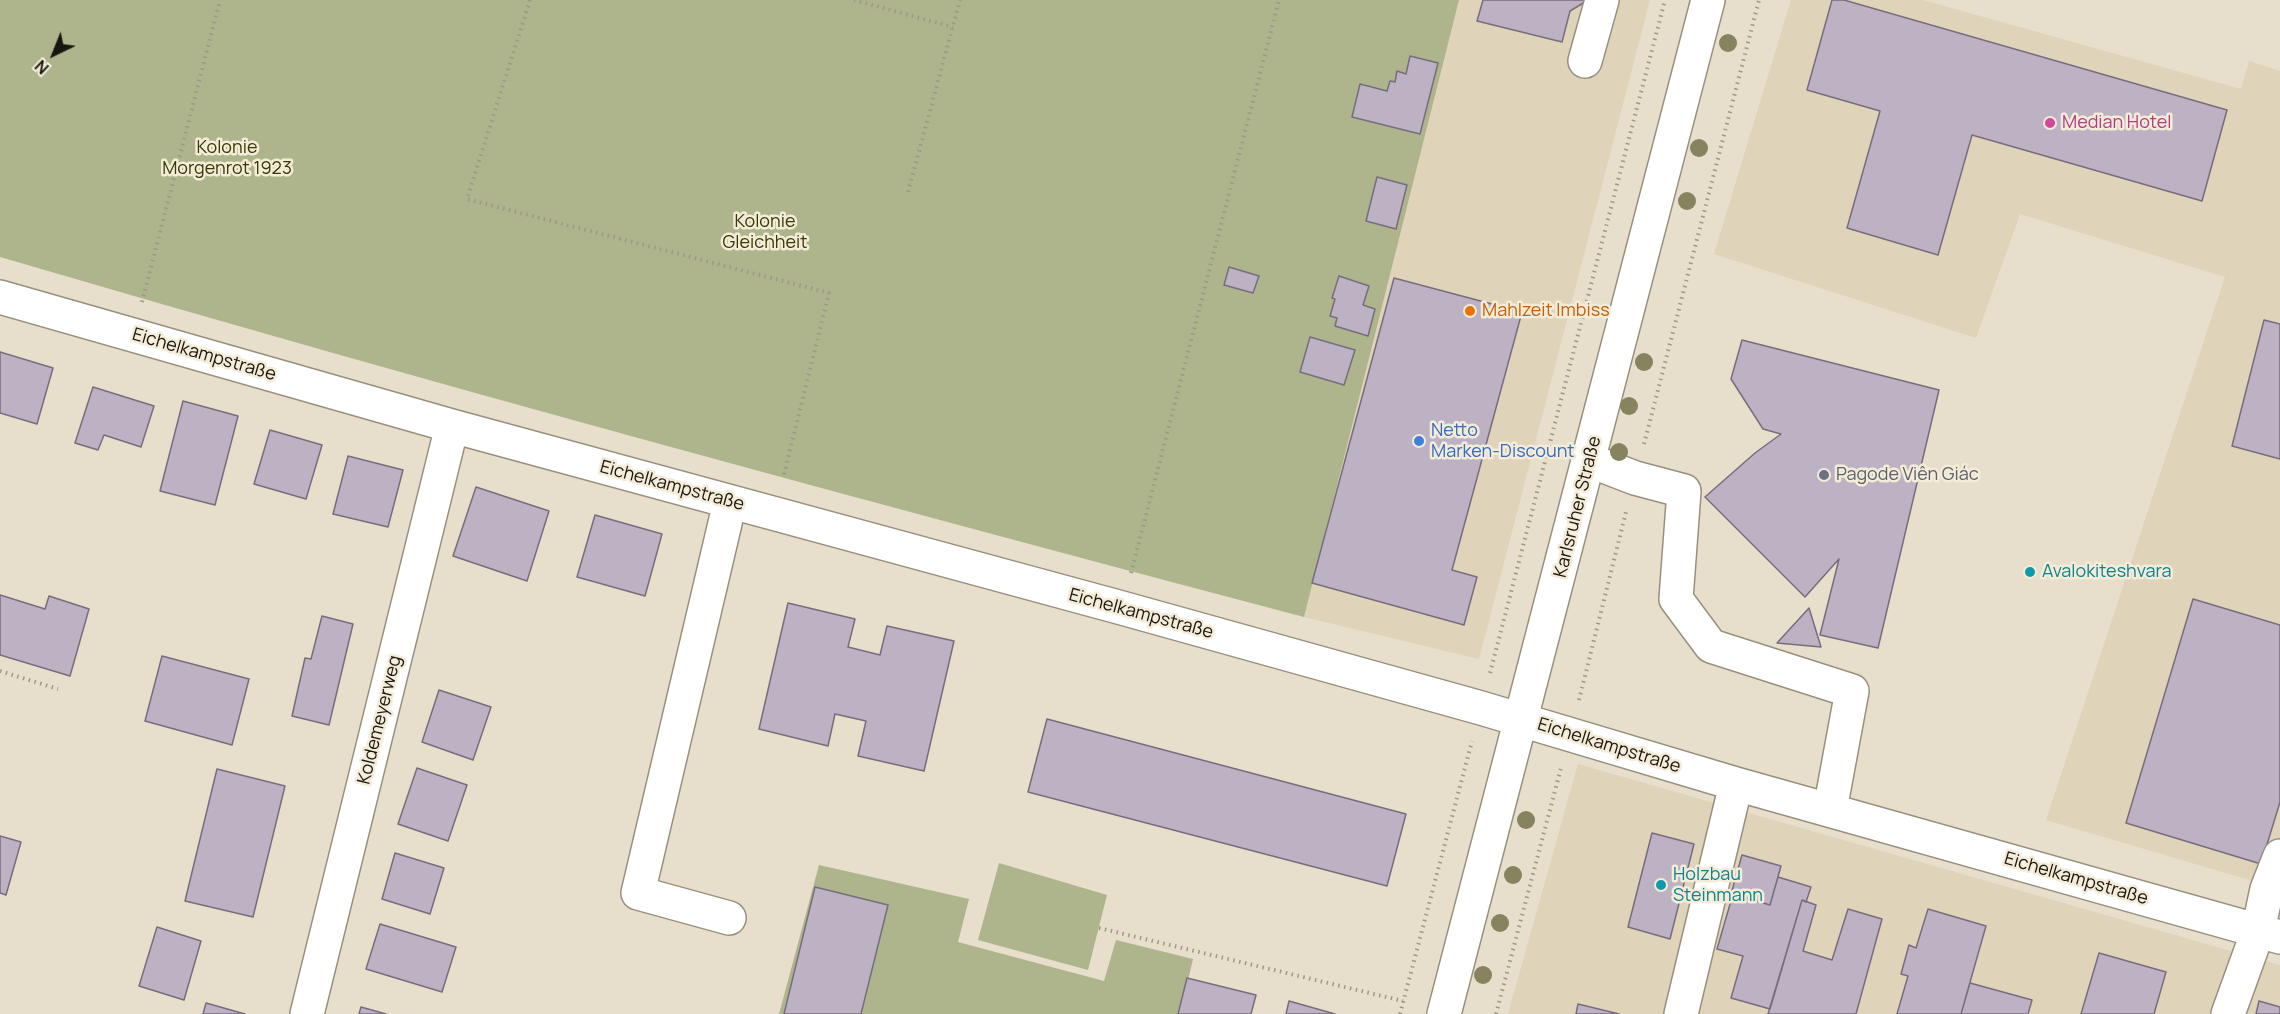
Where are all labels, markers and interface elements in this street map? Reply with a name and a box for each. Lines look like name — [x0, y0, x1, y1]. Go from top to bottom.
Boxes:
north arrow — [24, 24, 84, 84]
text: N — [30, 55, 53, 79]
place label: Median Hotel — [2062, 112, 2171, 134]
marker: Median Hotel — [2043, 116, 2057, 130]
park label: Kolonie Morgenrot 1923 — [162, 137, 292, 180]
park label: Kolonie Gleichheit — [723, 211, 807, 254]
place label: Mahlzeit Imbiss — [1482, 300, 1610, 322]
marker: Mahlzeit Imbiss — [1463, 304, 1477, 318]
street label: Eichelkampstraße — [130, 324, 278, 386]
place label: Netto Marken-Discount — [1431, 420, 1575, 462]
marker: Netto Marken-Discount — [1412, 434, 1426, 448]
street label: Karlsruher Straße — [1550, 434, 1606, 580]
street label: Eichelkampstraße — [597, 456, 747, 516]
place label: Pagode Viên Giác — [1836, 464, 1979, 486]
marker: Pagode Viên Giác — [1817, 468, 1831, 482]
place label: Avalokiteshvara — [2042, 561, 2172, 583]
marker: Avalokiteshvara — [2023, 565, 2037, 579]
street label: Eichelkampstraße — [1066, 584, 1216, 644]
street label: Koldemeyerweg — [354, 653, 406, 787]
street label: Eichelkampstraße — [1535, 714, 1683, 778]
street label: Eichelkampstraße — [2002, 848, 2150, 910]
place label: Holzbau Steinmann — [1673, 864, 1763, 906]
marker: Holzbau Steinmann — [1654, 878, 1668, 892]

